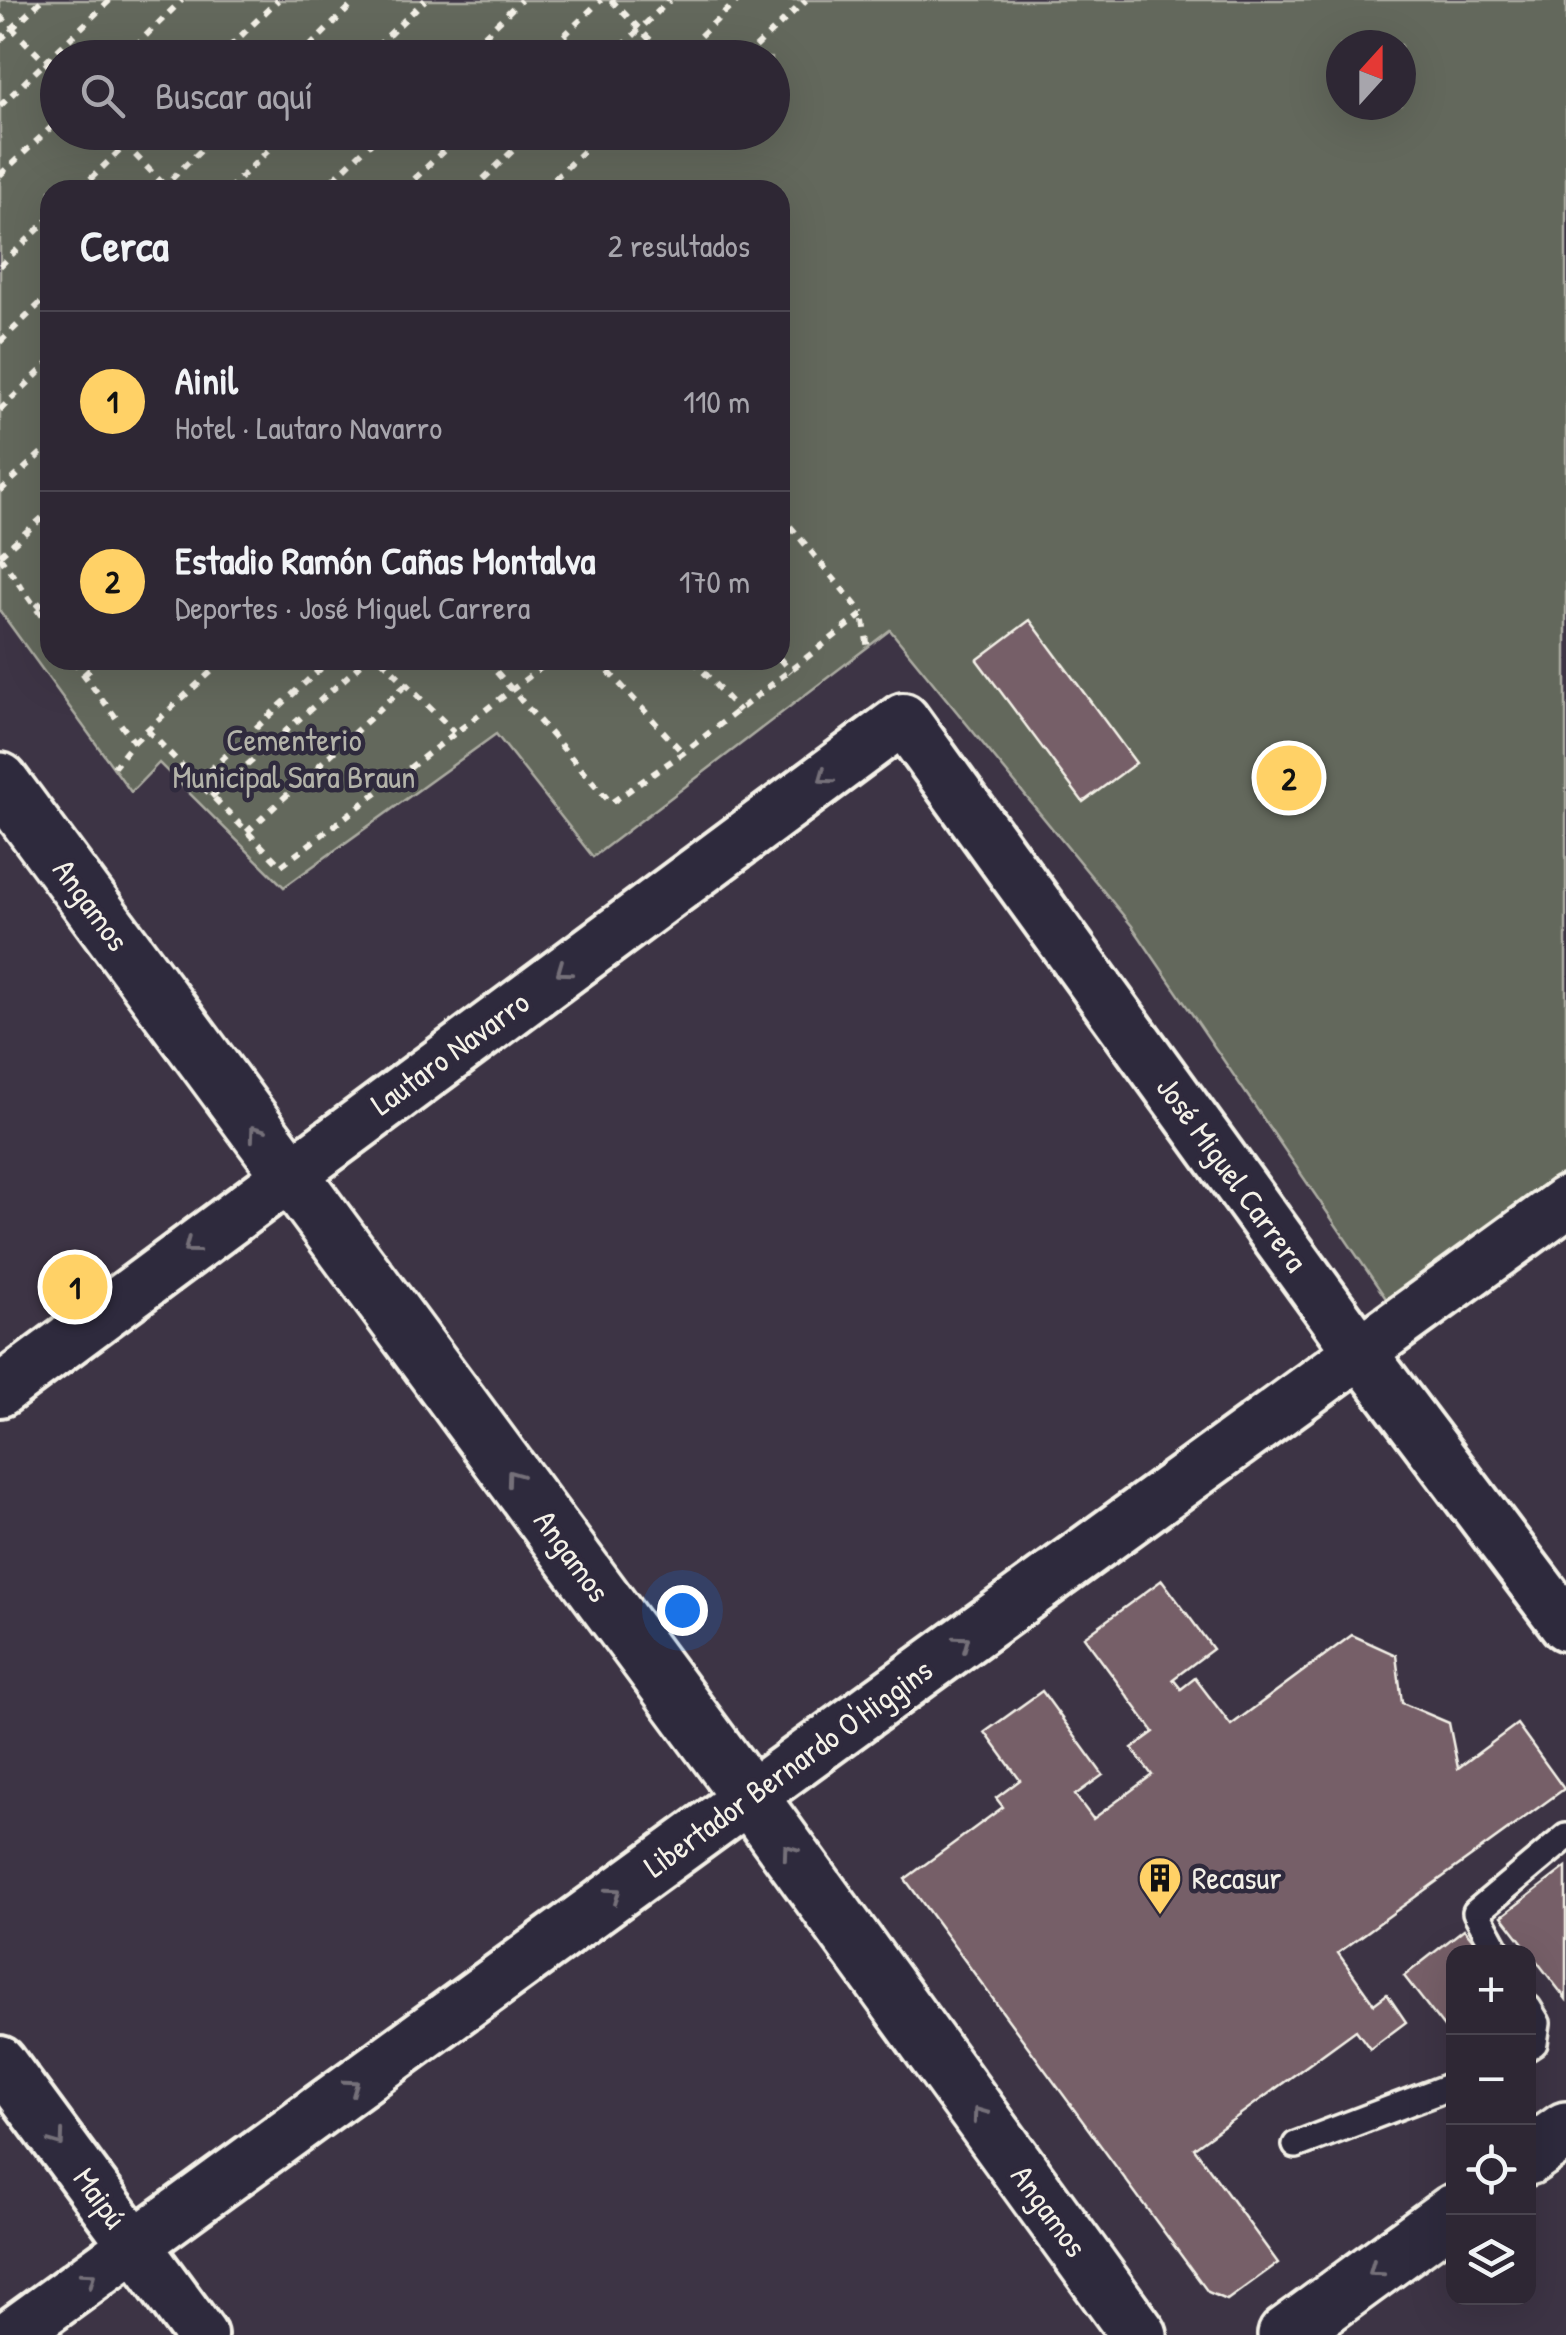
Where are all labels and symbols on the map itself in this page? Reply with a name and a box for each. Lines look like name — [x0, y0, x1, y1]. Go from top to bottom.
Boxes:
north arrow — [1326, 30, 1416, 120]
park label: Cementerio Municipal Sara Braun — [173, 718, 415, 798]
pin: 2 — [1256, 740, 1322, 816]
one-way arrow — [818, 765, 836, 782]
street label: Angamos — [43, 850, 139, 959]
one-way arrow — [556, 958, 574, 976]
street label: Lautaro Navarro — [362, 981, 538, 1125]
street label: José Miguel Carrera — [1147, 1067, 1318, 1280]
one-way arrow — [250, 1124, 269, 1143]
one-way arrow — [183, 1236, 201, 1253]
pin: 1 — [42, 1250, 108, 1324]
one-way arrow — [507, 1470, 524, 1488]
street label: Angamos — [524, 1501, 620, 1610]
your location — [657, 1585, 708, 1636]
one-way arrow — [951, 1636, 970, 1654]
street label: Libertador Bernardo O'Higgins — [635, 1648, 941, 1887]
one-way arrow — [783, 1844, 800, 1862]
building icon: Recasur — [1137, 1855, 1183, 1916]
place label: Recasur — [1192, 1856, 1282, 1899]
one-way arrow — [603, 1888, 621, 1906]
one-way arrow — [341, 2080, 359, 2098]
one-way arrow — [974, 2107, 991, 2125]
one-way arrow — [46, 2129, 63, 2147]
street label: Angamos — [1001, 2156, 1097, 2265]
street label: Maipú — [64, 2159, 137, 2237]
one-way arrow — [1368, 2258, 1386, 2276]
one-way arrow — [78, 2271, 97, 2290]

